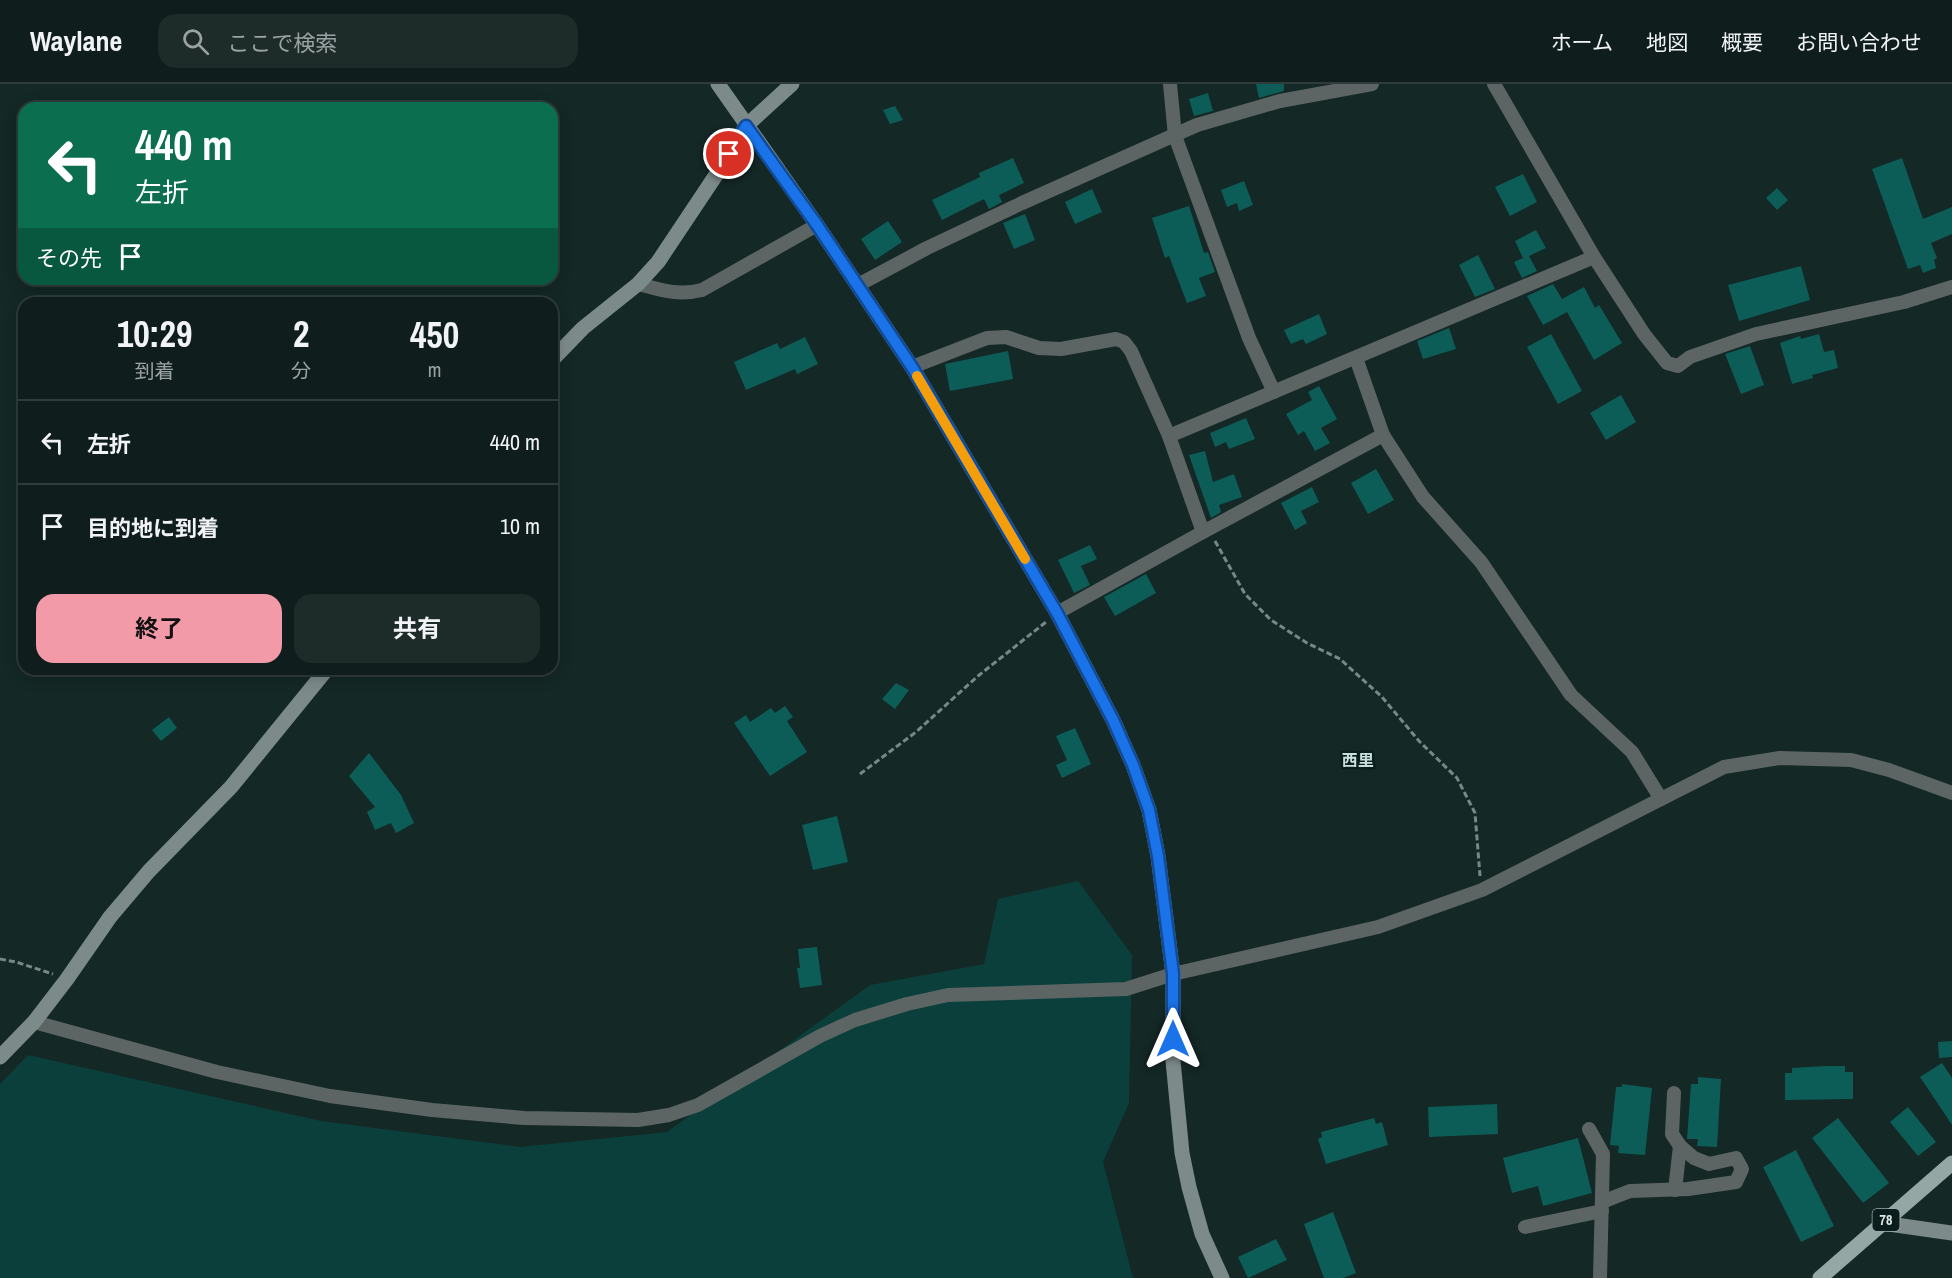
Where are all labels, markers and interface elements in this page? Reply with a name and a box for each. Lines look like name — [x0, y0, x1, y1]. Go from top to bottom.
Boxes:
search box — [158, 14, 578, 68]
text: Waylane — [30, 22, 122, 60]
icon: search — [179, 25, 212, 58]
text: ここで検索 — [227, 28, 337, 58]
text: ホーム — [1551, 28, 1613, 57]
text: 地図 — [1646, 28, 1688, 57]
text: 概要 — [1721, 28, 1763, 57]
text: お問い合わせ — [1796, 28, 1922, 57]
text: 440 m — [135, 117, 233, 173]
icon: left — [36, 126, 114, 204]
pin — [703, 128, 754, 179]
icon: arrive — [712, 137, 745, 170]
text: 左折 — [135, 174, 189, 210]
icon: arrive — [114, 240, 147, 273]
text: その先 — [36, 243, 102, 273]
text: 10:29 — [117, 310, 192, 358]
text: 2 — [293, 310, 309, 358]
text: 450 — [410, 311, 459, 359]
text: m — [428, 356, 441, 383]
text: 到着 — [135, 357, 175, 384]
text: 分 — [291, 357, 311, 384]
icon: left — [36, 426, 69, 459]
text: 440 m — [490, 427, 540, 457]
text: 左折 — [87, 429, 131, 459]
icon: arrive — [36, 510, 69, 543]
text: 10 m — [500, 511, 540, 541]
text: 目的地に到着 — [87, 513, 219, 543]
button: 終了 — [36, 594, 282, 663]
button: 共有 — [294, 594, 540, 663]
district label: 西里 — [1342, 749, 1374, 771]
position arrow — [1141, 1007, 1205, 1071]
road number: 78 — [1872, 1209, 1900, 1231]

